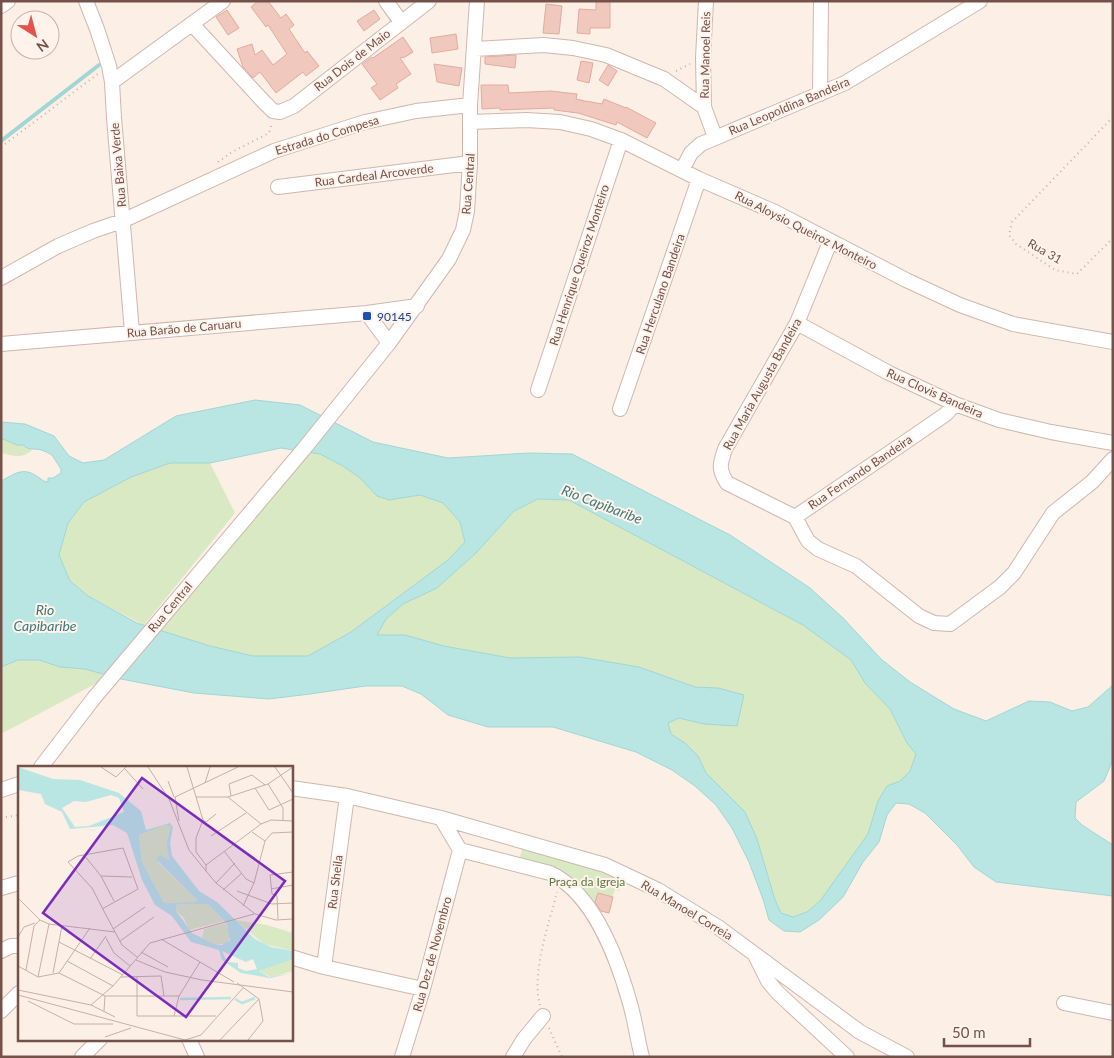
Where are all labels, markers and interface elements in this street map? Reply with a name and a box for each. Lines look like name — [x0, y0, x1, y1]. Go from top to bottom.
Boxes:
north arrow — [10, 10, 60, 60]
street label: Rua Manoel Reis — [697, 11, 713, 99]
street label: Rua Dois de Maio — [311, 25, 393, 94]
text: N — [34, 36, 52, 56]
street label: Rua Leopoldina Bandeira — [726, 74, 852, 138]
street label: Estrada do Compesa — [273, 112, 381, 158]
street label: Rua Baixa Verde — [107, 122, 129, 208]
street label: Rua Central — [458, 153, 478, 215]
street label: Rua Cardeal Arcoverde — [314, 160, 434, 190]
street label: Rua Henrique Queiroz Monteiro — [546, 182, 612, 347]
street label: Rua Aloysio Queiroz Monteiro — [732, 188, 880, 273]
street label: Rua Herculano Bandeira — [632, 232, 688, 356]
street label: Rua 31 — [1025, 235, 1065, 267]
place label: 90145 — [377, 309, 412, 324]
marker: 90145 — [361, 310, 373, 322]
street label: Rua Maria Augusta Bandeira — [719, 315, 805, 453]
street label: Rua Barão de Caruaru — [126, 316, 242, 340]
street label: Rua Clovis Bandeira — [884, 365, 986, 421]
street label: Rua Fernando Bandeira — [805, 432, 915, 512]
water label: Rio Capibaribe — [559, 481, 645, 527]
street label: Rua Central — [145, 579, 195, 635]
water label: Rio Capibaribe — [13, 601, 77, 634]
inset map — [18, 766, 292, 1040]
street label: Rua Sheila — [324, 854, 346, 910]
park label: Praça da Igreja — [549, 874, 625, 889]
street label: Rua Manoel Correia — [639, 877, 735, 943]
street label: Rua Dez de Novembro — [409, 895, 455, 1013]
scale bar — [944, 1016, 1030, 1048]
text: 50 m — [952, 1023, 986, 1041]

